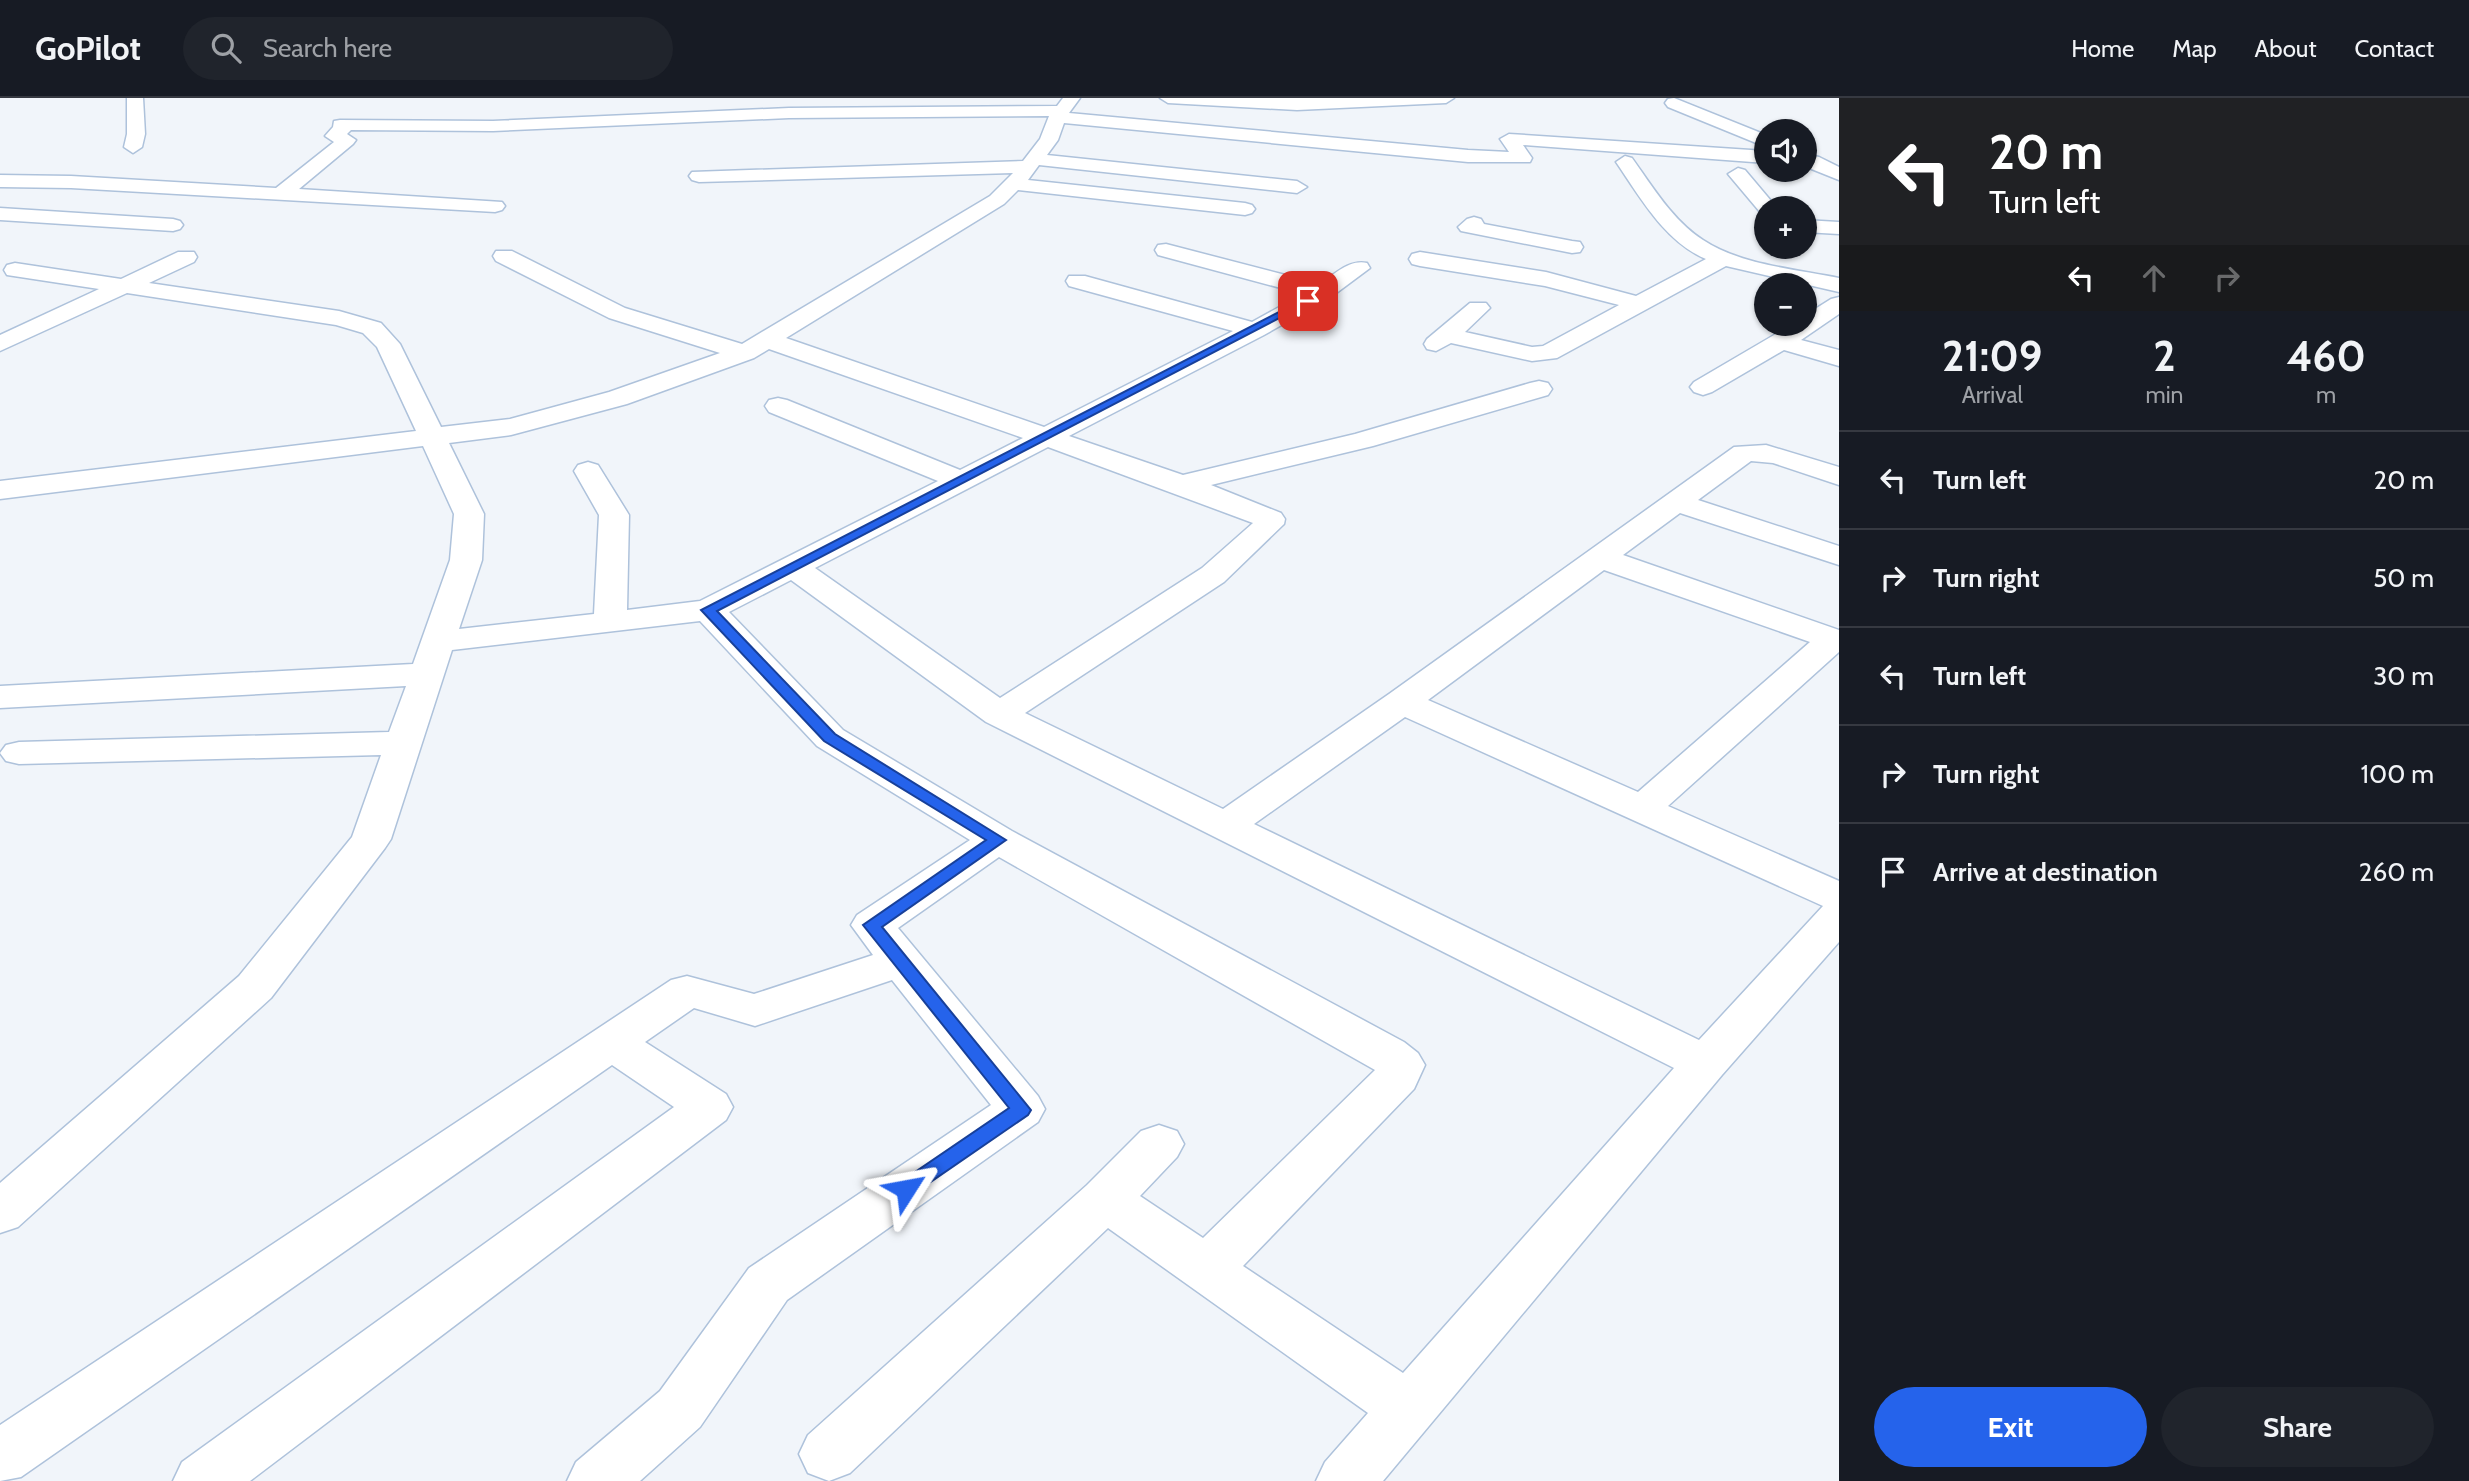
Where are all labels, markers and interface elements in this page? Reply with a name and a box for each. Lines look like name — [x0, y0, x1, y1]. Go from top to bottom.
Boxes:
search box — [183, 17, 673, 80]
text: GoPilot — [35, 28, 141, 68]
icon: search — [207, 29, 245, 67]
text: Search here — [263, 32, 392, 64]
text: Home — [2071, 34, 2134, 63]
text: Map — [2172, 34, 2217, 63]
text: About — [2255, 34, 2317, 63]
text: Contact — [2355, 34, 2434, 63]
map controls — [1754, 119, 1817, 336]
button: sound — [1754, 119, 1817, 182]
text: 20 m — [1989, 122, 2103, 181]
icon: left — [1874, 126, 1965, 217]
text: Turn left — [1989, 182, 2100, 221]
button: + — [1754, 196, 1817, 259]
icon: left — [2062, 259, 2100, 297]
icon: ahead — [2135, 259, 2173, 297]
icon: right — [2208, 259, 2246, 297]
pin — [1278, 271, 1338, 331]
button: − — [1754, 273, 1817, 336]
icon: arrive — [1289, 282, 1327, 320]
text: 21:09 — [1942, 330, 2042, 382]
text: 2 — [2153, 330, 2176, 382]
text: 460 — [2287, 330, 2366, 382]
text: Arrival — [1962, 381, 2023, 409]
text: min — [2146, 381, 2183, 409]
text: m — [2316, 381, 2336, 409]
icon: left — [1874, 461, 1912, 499]
text: Turn left — [1933, 464, 2026, 496]
text: 20 m — [2374, 464, 2434, 496]
icon: right — [1874, 559, 1912, 597]
text: Turn right — [1933, 562, 2039, 594]
text: 50 m — [2373, 562, 2434, 594]
icon: left — [1874, 657, 1912, 695]
text: Turn left — [1933, 660, 2026, 692]
text: 30 m — [2373, 660, 2434, 692]
icon: right — [1874, 755, 1912, 793]
text: Turn right — [1933, 758, 2039, 790]
text: 100 m — [2361, 758, 2434, 790]
icon: arrive — [1874, 853, 1912, 891]
text: Arrive at destination — [1933, 856, 2158, 888]
text: 260 m — [2359, 856, 2434, 888]
position arrow — [869, 1152, 943, 1226]
button: Exit — [1874, 1387, 2147, 1467]
button: Share — [2161, 1387, 2434, 1467]

